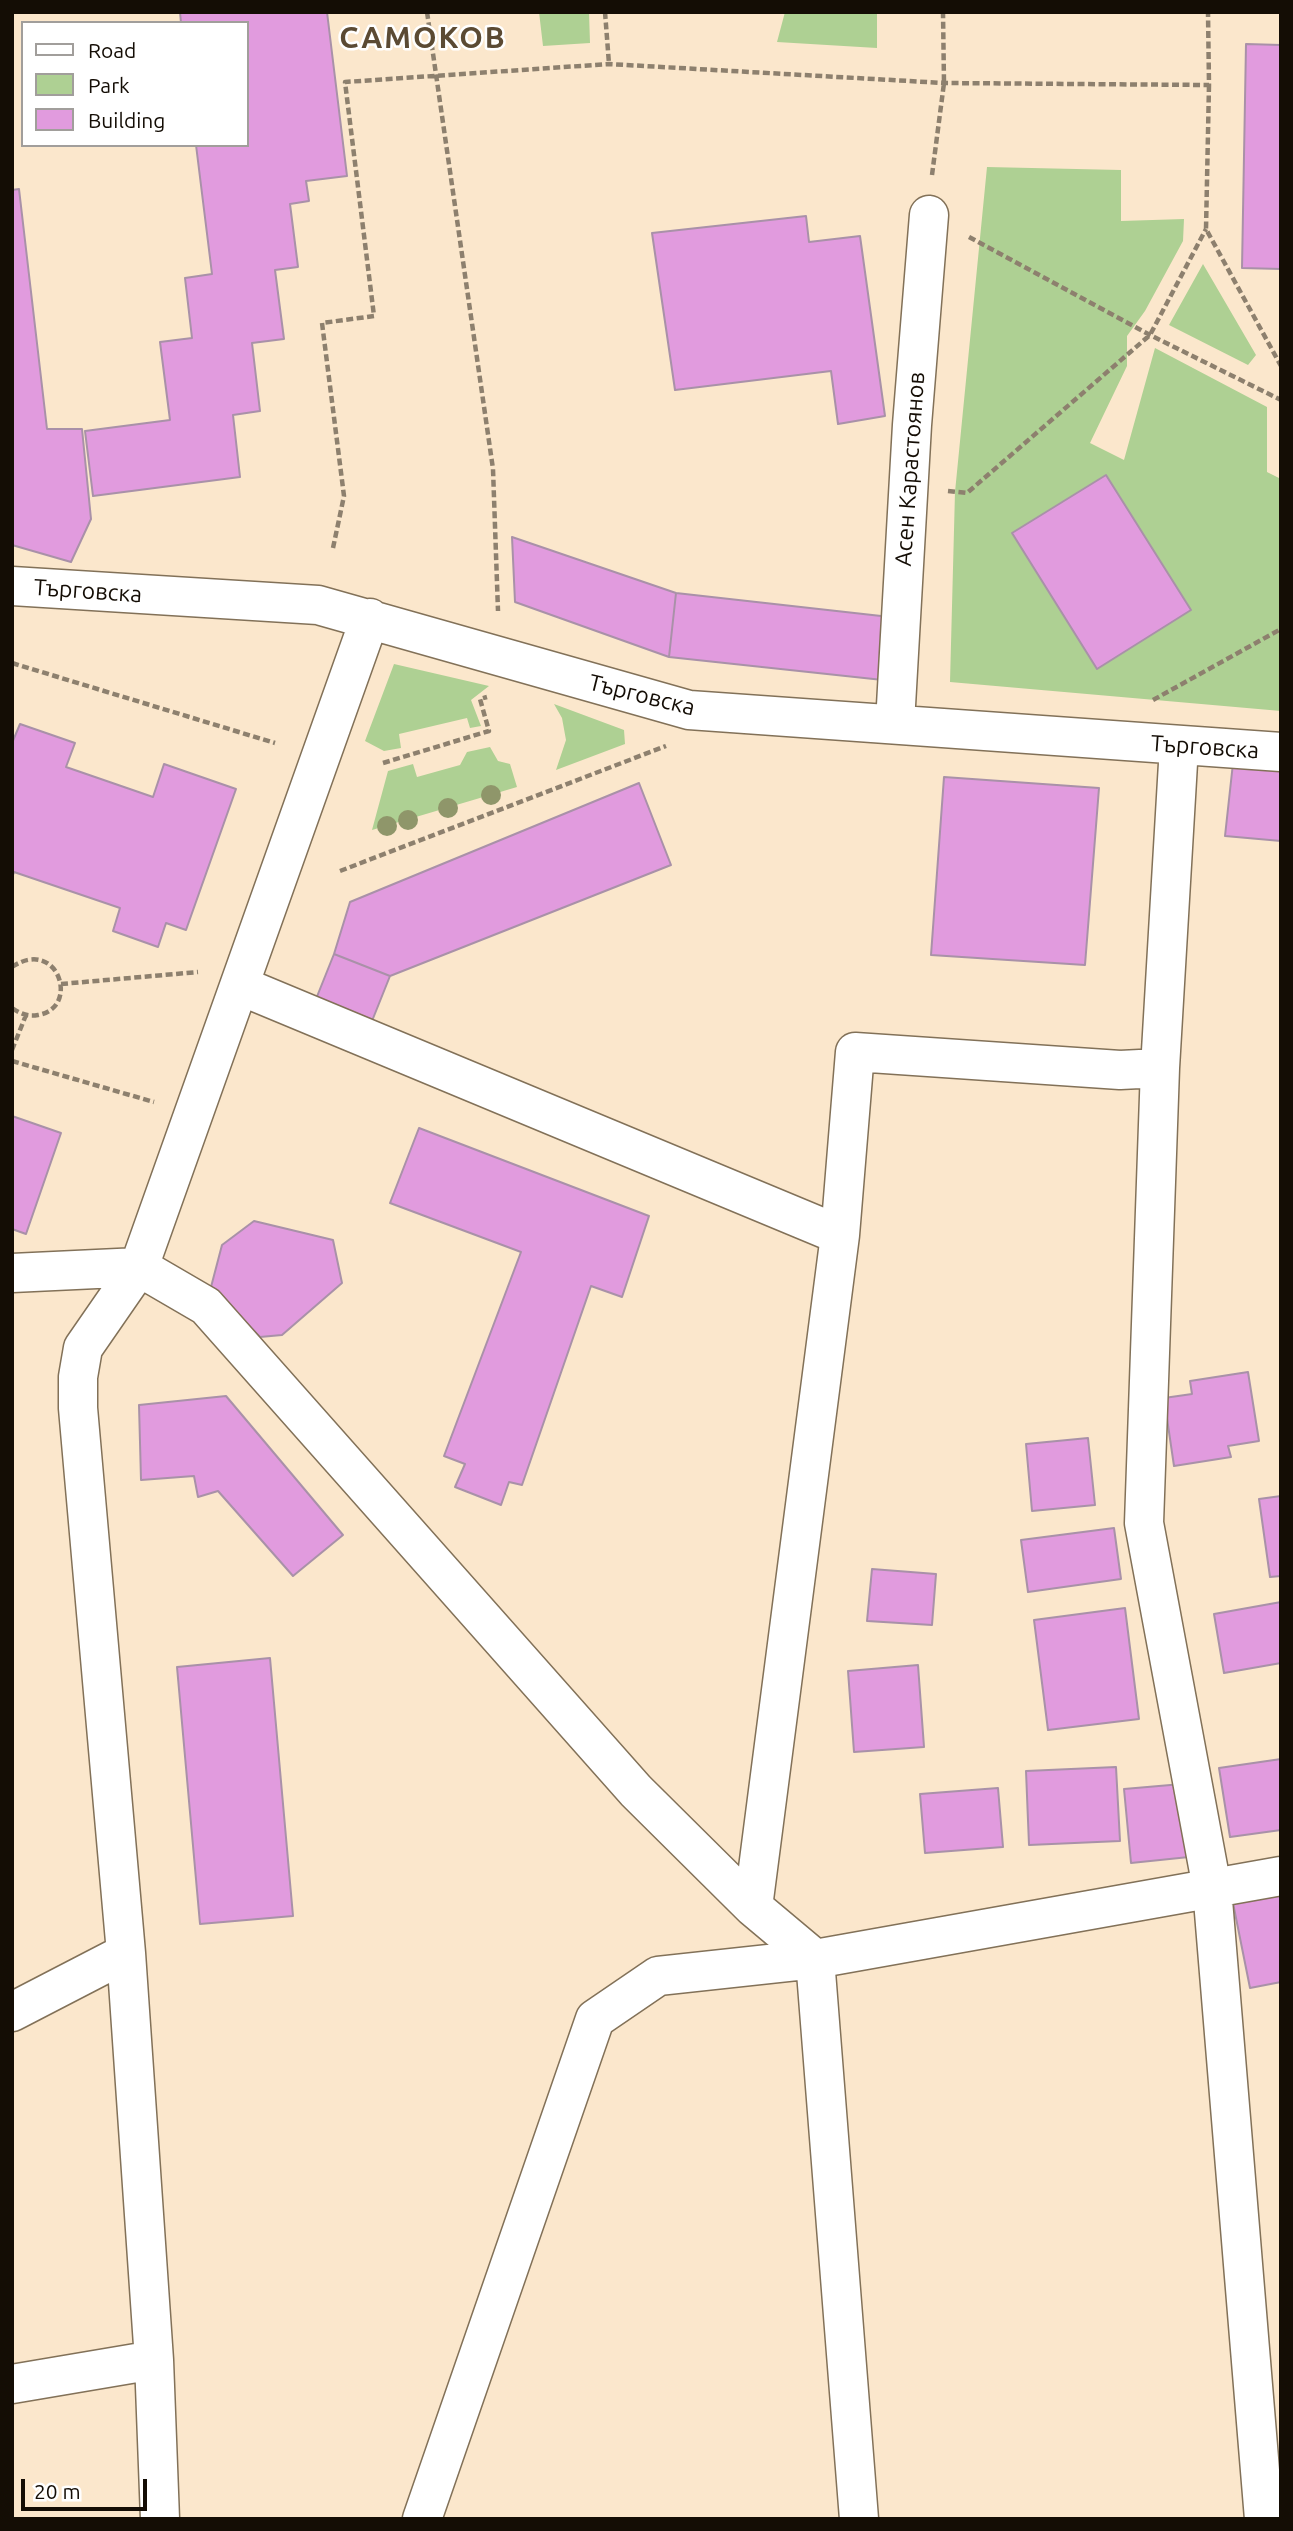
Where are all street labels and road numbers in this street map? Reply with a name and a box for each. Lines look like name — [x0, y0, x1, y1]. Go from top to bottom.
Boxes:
street label: Асен Карастоянов — [889, 371, 931, 567]
street label: Търговска — [33, 573, 143, 609]
street label: Търговска — [586, 668, 698, 722]
street label: Търговска — [1150, 729, 1260, 765]

